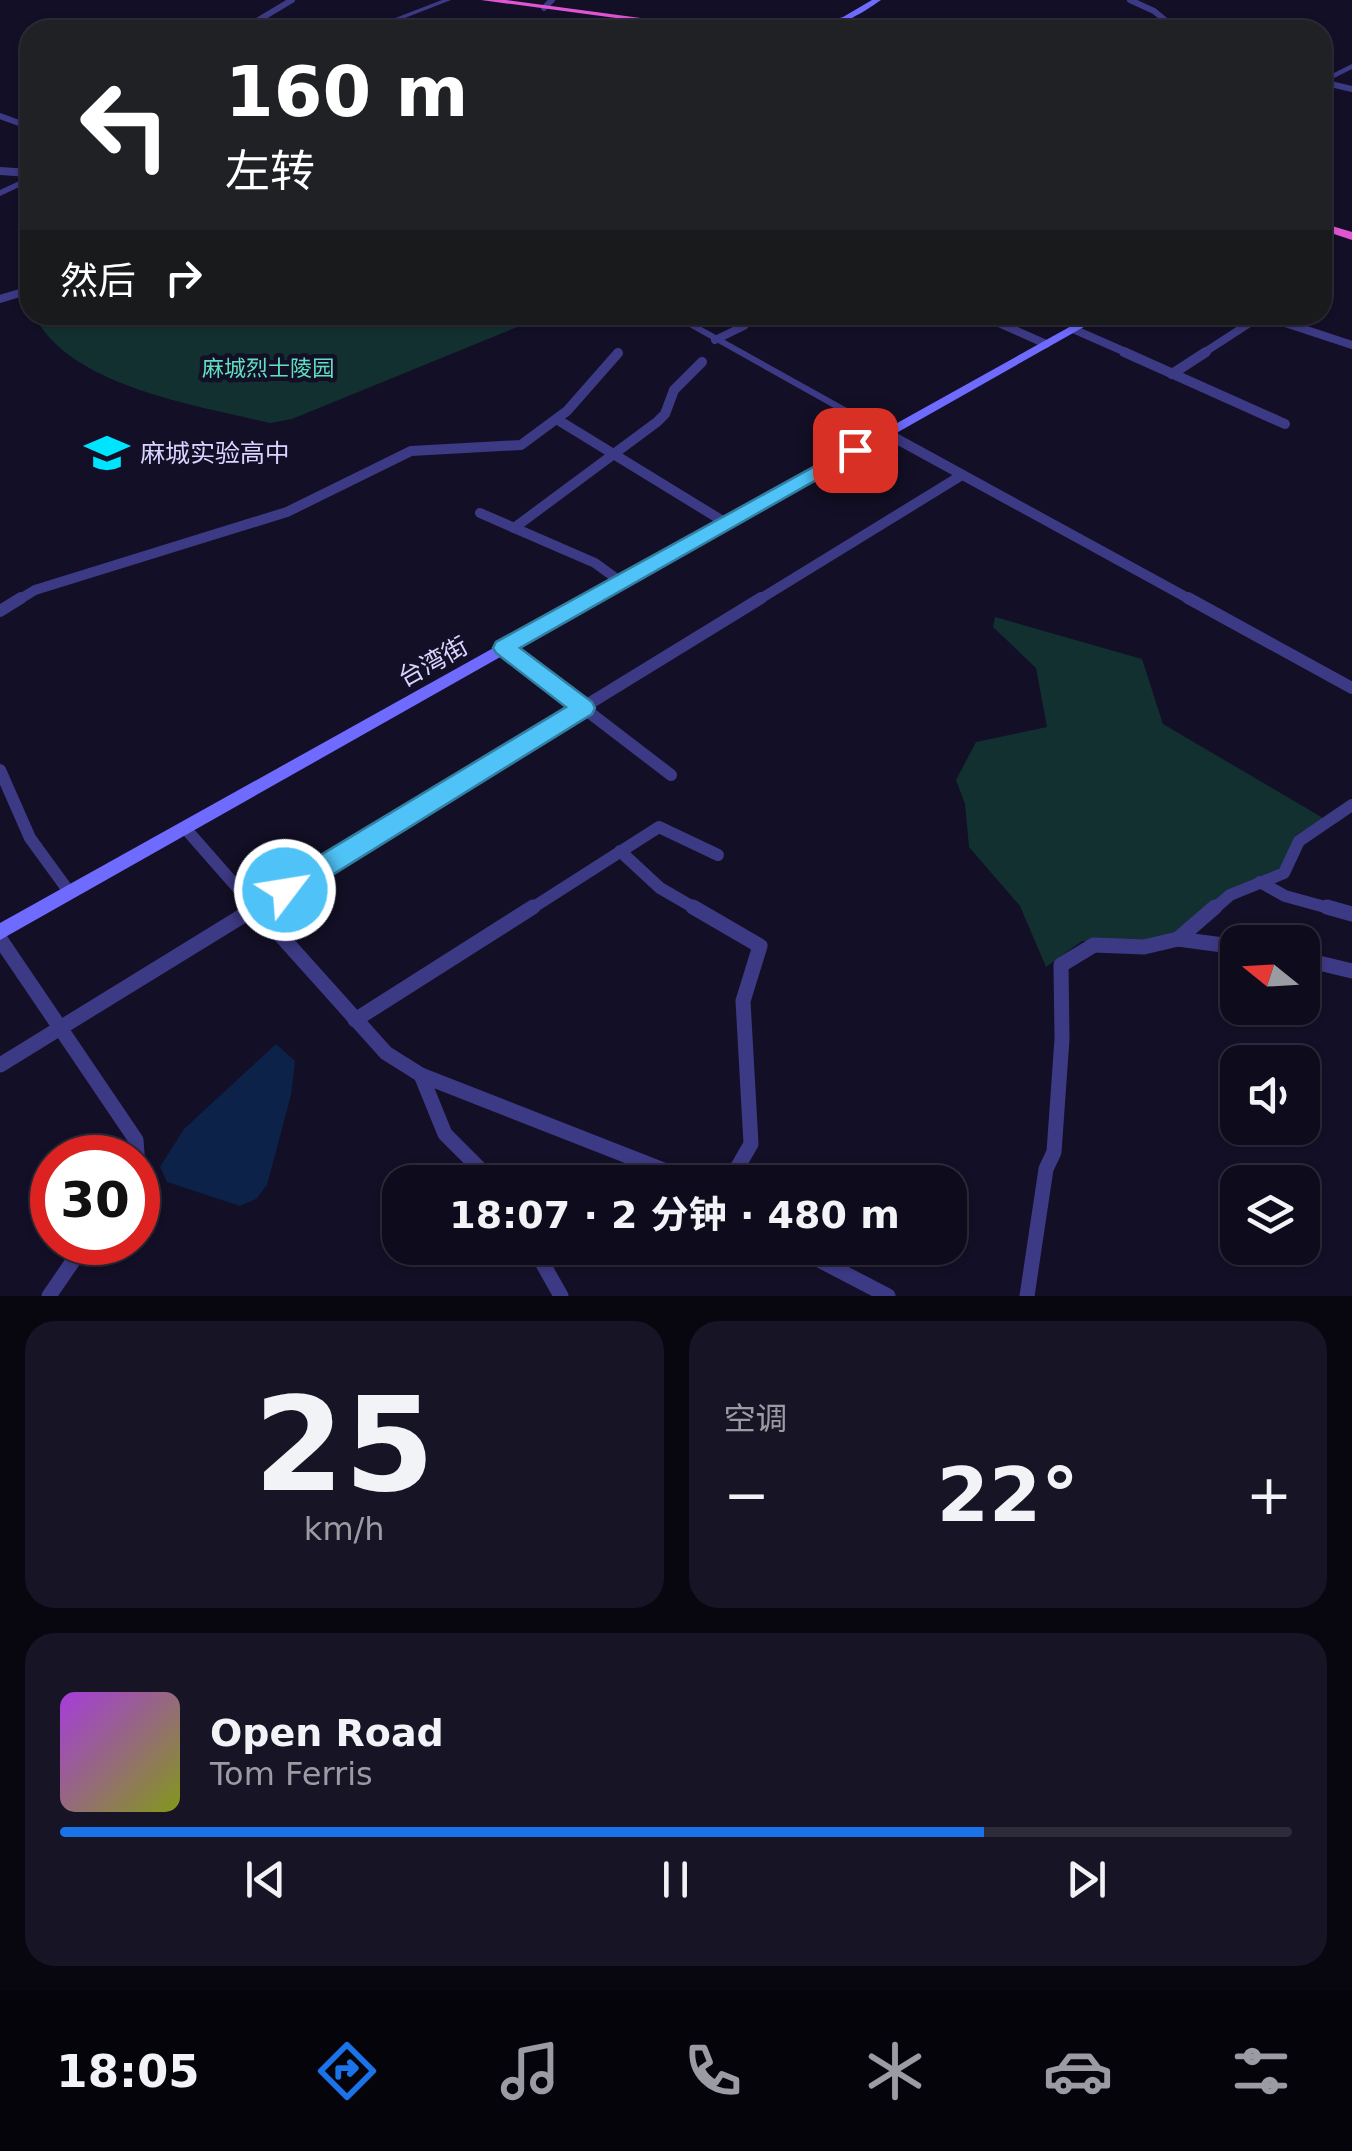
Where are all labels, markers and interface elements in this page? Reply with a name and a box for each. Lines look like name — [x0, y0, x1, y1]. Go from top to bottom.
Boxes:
text: 160 m — [225, 51, 468, 133]
icon: left — [60, 60, 190, 190]
text: 左转 — [225, 145, 315, 198]
icon: right — [156, 250, 211, 305]
text: 然后 — [60, 259, 136, 303]
park label: 麻城烈士陵园 — [202, 356, 334, 381]
pin — [813, 408, 898, 493]
icon: arrive — [828, 423, 883, 478]
school or university icon: 麻城实验高中 — [83, 429, 131, 477]
place label: 麻城实验高中 — [140, 439, 290, 468]
street label: 台湾街 — [393, 631, 473, 693]
position arrow — [233, 838, 337, 942]
north arrow — [1220, 925, 1320, 1025]
map controls — [1220, 925, 1320, 1265]
button: sound — [1220, 1045, 1320, 1145]
speed limit sign: 30 — [30, 1135, 160, 1265]
button: layers — [1220, 1165, 1320, 1265]
text: 18:07 · 2 分钟 · 480 m — [449, 1193, 900, 1237]
text: 25 — [254, 1369, 435, 1521]
text: 空调 — [724, 1400, 788, 1438]
text: 22° — [937, 1451, 1079, 1539]
text: − — [724, 1463, 770, 1527]
text: + — [1246, 1463, 1292, 1527]
text: km/h — [304, 1510, 385, 1548]
text: Open Road — [210, 1711, 444, 1755]
text: Tom Ferris — [210, 1755, 373, 1793]
icon: previous — [238, 1852, 293, 1907]
icon: pause — [648, 1852, 703, 1907]
icon: next — [1059, 1852, 1114, 1907]
icon: directions — [312, 2036, 382, 2106]
icon: music — [495, 2036, 565, 2106]
icon: phone — [678, 2036, 748, 2106]
icon: climate — [860, 2036, 930, 2106]
icon: car — [1043, 2036, 1113, 2106]
icon: filters — [1226, 2036, 1296, 2106]
text: 18:05 — [56, 2045, 200, 2098]

